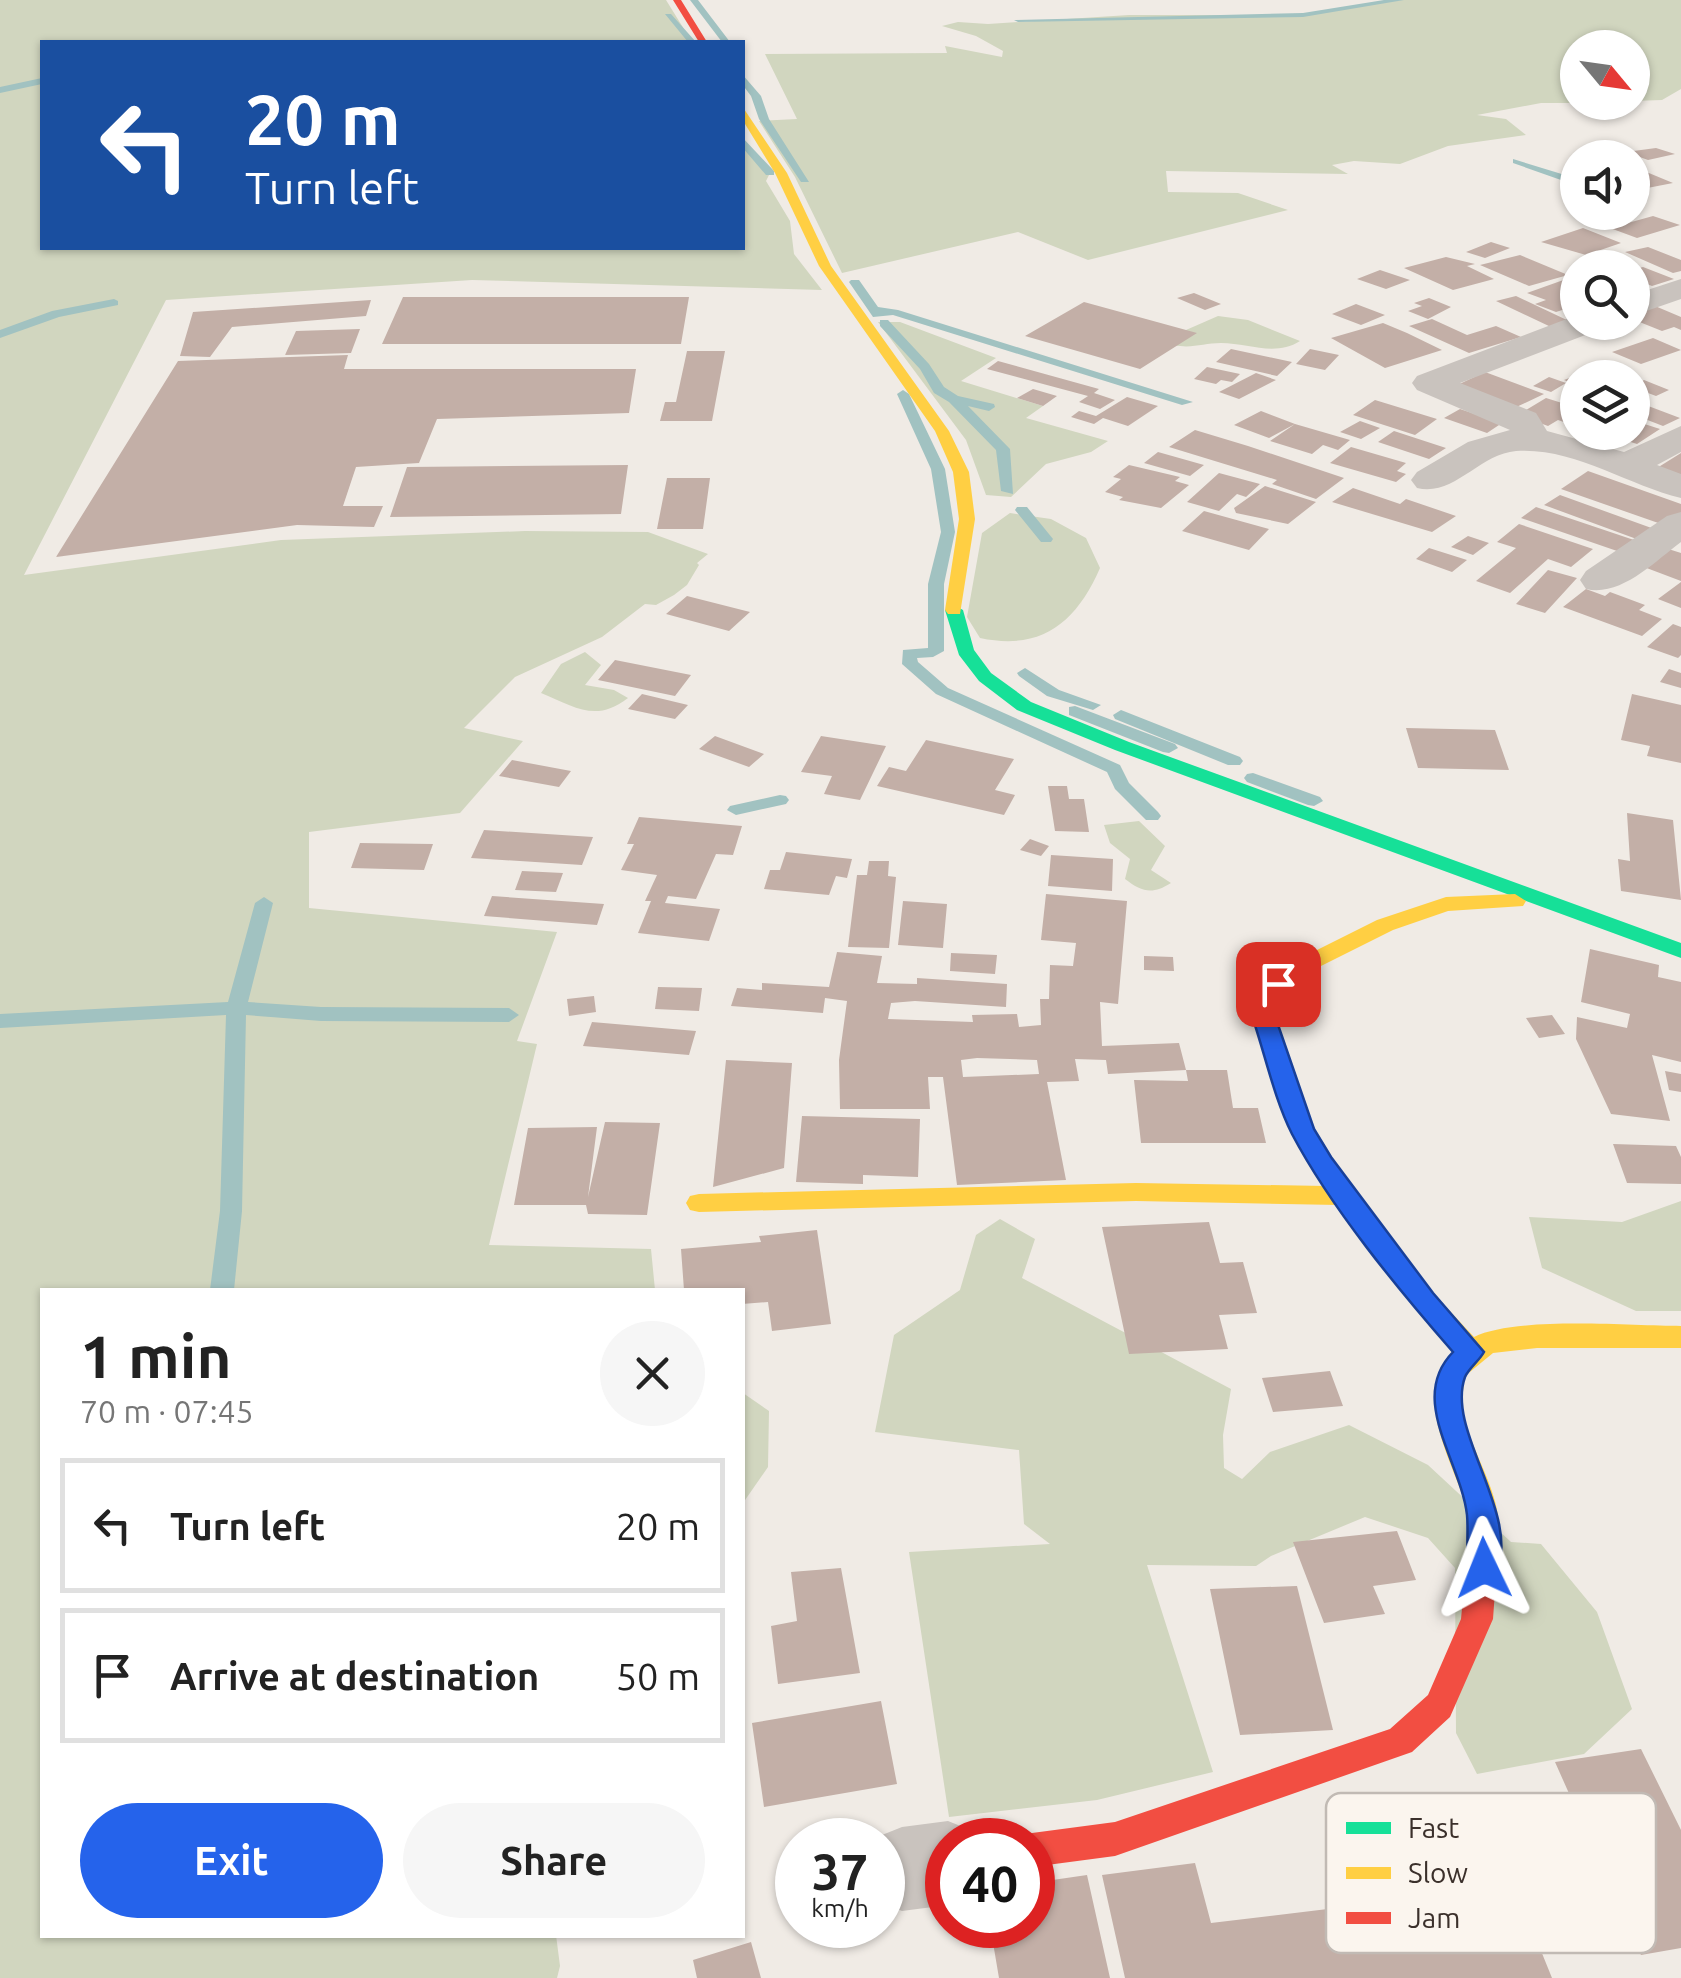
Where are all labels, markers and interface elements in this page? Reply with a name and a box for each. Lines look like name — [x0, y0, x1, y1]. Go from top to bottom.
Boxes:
north arrow — [1560, 30, 1650, 120]
map controls — [1560, 30, 1650, 450]
icon: left — [80, 80, 210, 210]
text: 20 m — [245, 80, 401, 158]
button: sound — [1560, 140, 1650, 230]
text: Turn left — [245, 162, 419, 213]
button: search — [1560, 250, 1650, 340]
button: layers — [1560, 360, 1650, 450]
pin — [1236, 942, 1321, 1027]
icon: arrive — [1251, 957, 1306, 1012]
button: close — [600, 1321, 705, 1426]
text: 1 min — [80, 1322, 232, 1389]
text: 70 m · 07:45 — [80, 1393, 254, 1429]
icon: left — [85, 1498, 140, 1553]
text: Turn left — [170, 1505, 325, 1547]
text: 20 m — [616, 1505, 700, 1547]
position arrow — [1432, 1516, 1536, 1620]
icon: arrive — [85, 1648, 140, 1703]
text: Arrive at destination — [170, 1655, 539, 1697]
text: 50 m — [616, 1655, 700, 1697]
legend — [1326, 1793, 1656, 1953]
button: Exit — [80, 1803, 383, 1918]
button: Share — [403, 1803, 705, 1918]
text: Fast — [1408, 1812, 1459, 1843]
speed limit sign: 40 — [925, 1818, 1055, 1948]
text: 37 — [812, 1843, 868, 1899]
text: Slow — [1408, 1857, 1468, 1888]
text: km/h — [811, 1894, 869, 1922]
text: Jam — [1408, 1902, 1460, 1933]

